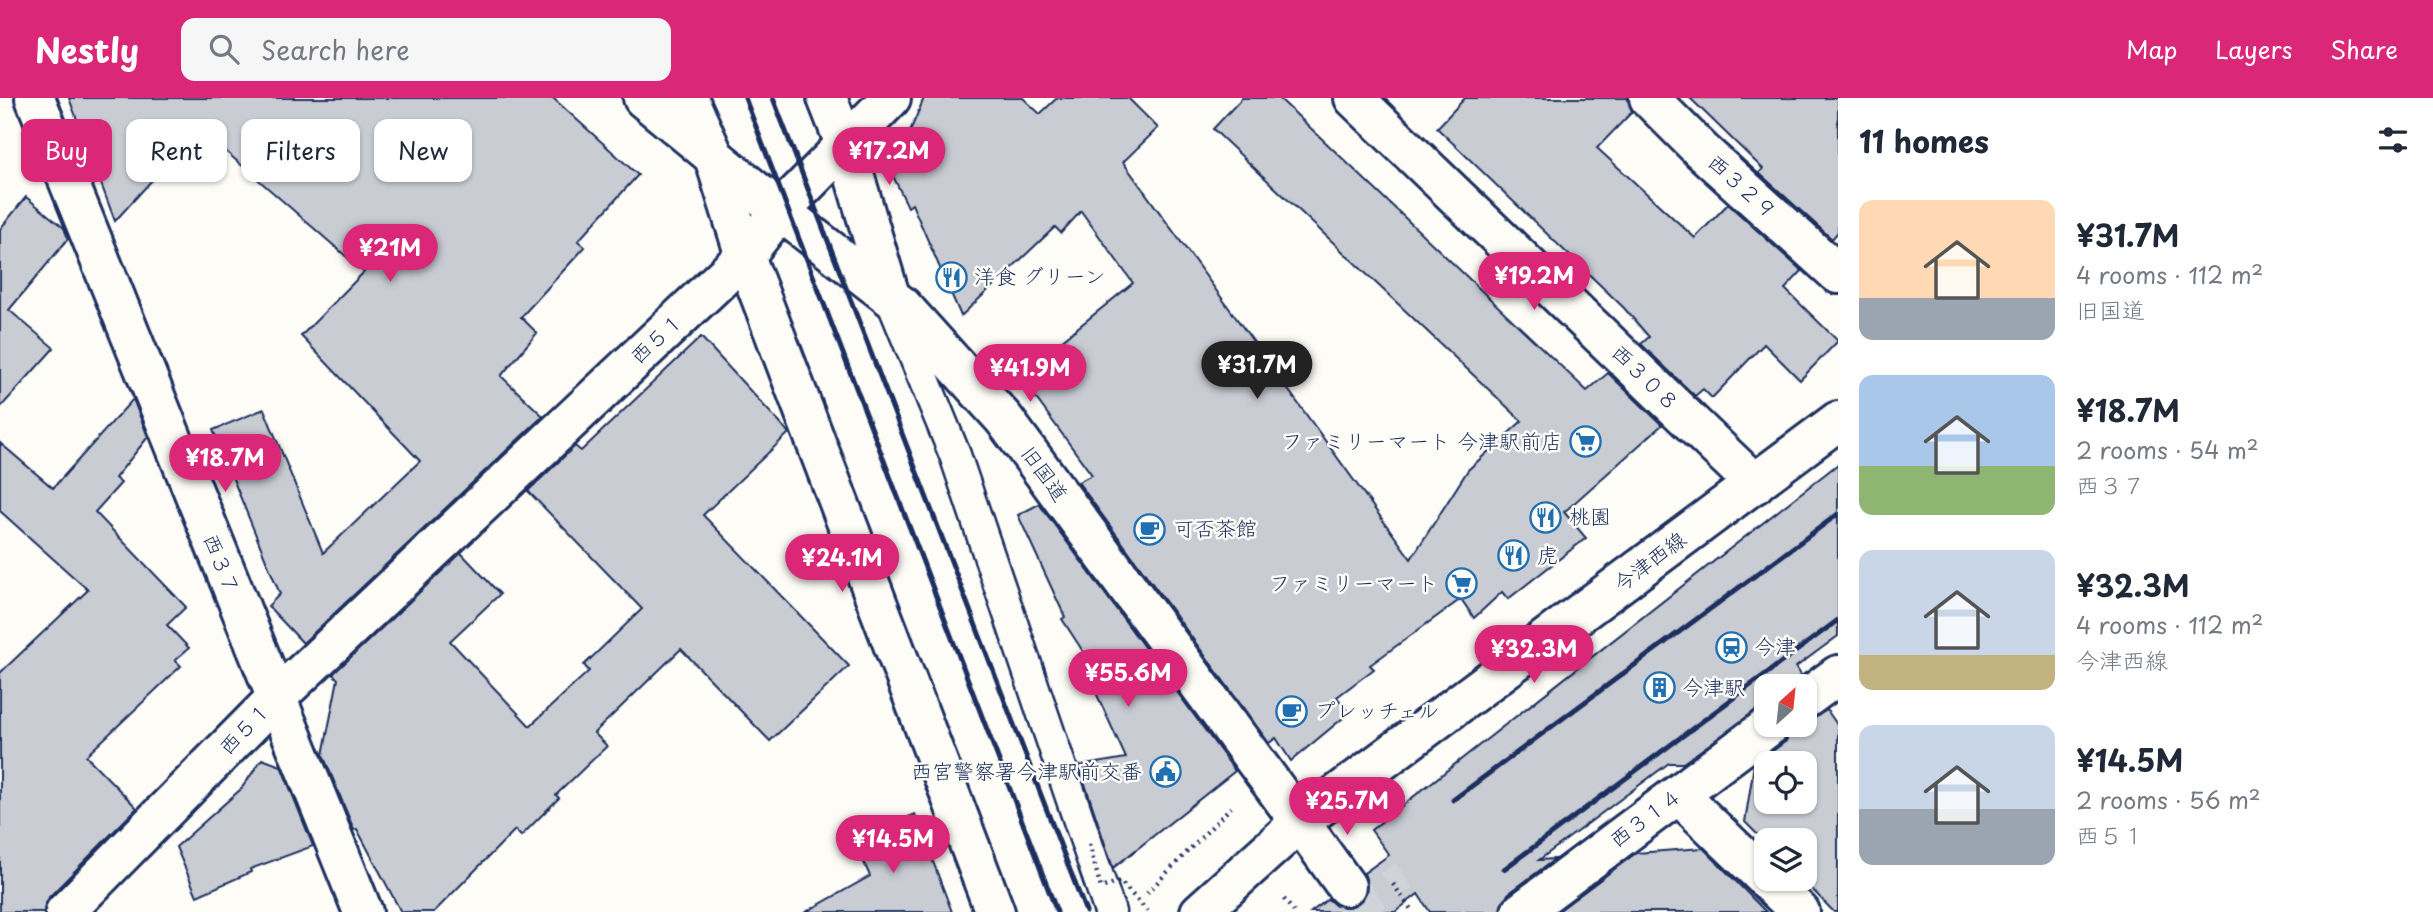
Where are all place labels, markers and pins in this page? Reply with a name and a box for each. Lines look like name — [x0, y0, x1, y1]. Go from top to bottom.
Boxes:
pin: ¥17.2M — [832, 127, 946, 187]
pin: ¥21M — [349, 225, 431, 284]
pin: ¥19.2M — [1477, 252, 1591, 312]
place label: 洋食 グリーン — [974, 259, 1106, 291]
restaurant icon: 洋食 グリーン — [934, 260, 968, 294]
pin: ¥31.7M — [1200, 342, 1314, 401]
pin: ¥41.9M — [973, 344, 1087, 404]
place label: ファミリーマート 今津駅前店 — [1282, 424, 1562, 456]
supermarket icon: ファミリーマート 今津駅前店 — [1568, 425, 1602, 459]
pin: ¥18.7M — [168, 434, 282, 494]
place label: 桃園 — [1569, 499, 1611, 531]
restaurant icon: 桃園 — [1529, 500, 1563, 534]
place label: 可否茶館 — [1173, 511, 1257, 543]
cafe icon: 可否茶館 — [1133, 512, 1167, 546]
pin: ¥24.1M — [785, 534, 899, 594]
place label: 虎 — [1537, 538, 1558, 570]
restaurant icon: 虎 — [1497, 539, 1531, 573]
place label: ファミリーマート — [1270, 566, 1438, 598]
supermarket icon: ファミリーマート — [1444, 567, 1478, 601]
pin: ¥32.3M — [1477, 626, 1591, 685]
place label: 今津 — [1754, 629, 1796, 661]
station icon: 今津 — [1714, 630, 1748, 664]
pin: ¥55.6M — [1071, 650, 1185, 709]
place label: 今津駅 — [1682, 670, 1745, 702]
building icon: 今津駅 — [1642, 671, 1676, 705]
place label: プレッチェル — [1315, 693, 1439, 725]
cafe icon: プレッチェル — [1275, 694, 1309, 728]
place label: 西宮警察署今津駅前交番 — [911, 754, 1142, 786]
public building icon: 西宮警察署今津駅前交番 — [1148, 755, 1182, 789]
pin: ¥25.7M — [1290, 778, 1404, 837]
pin: ¥14.5M — [836, 816, 950, 875]

